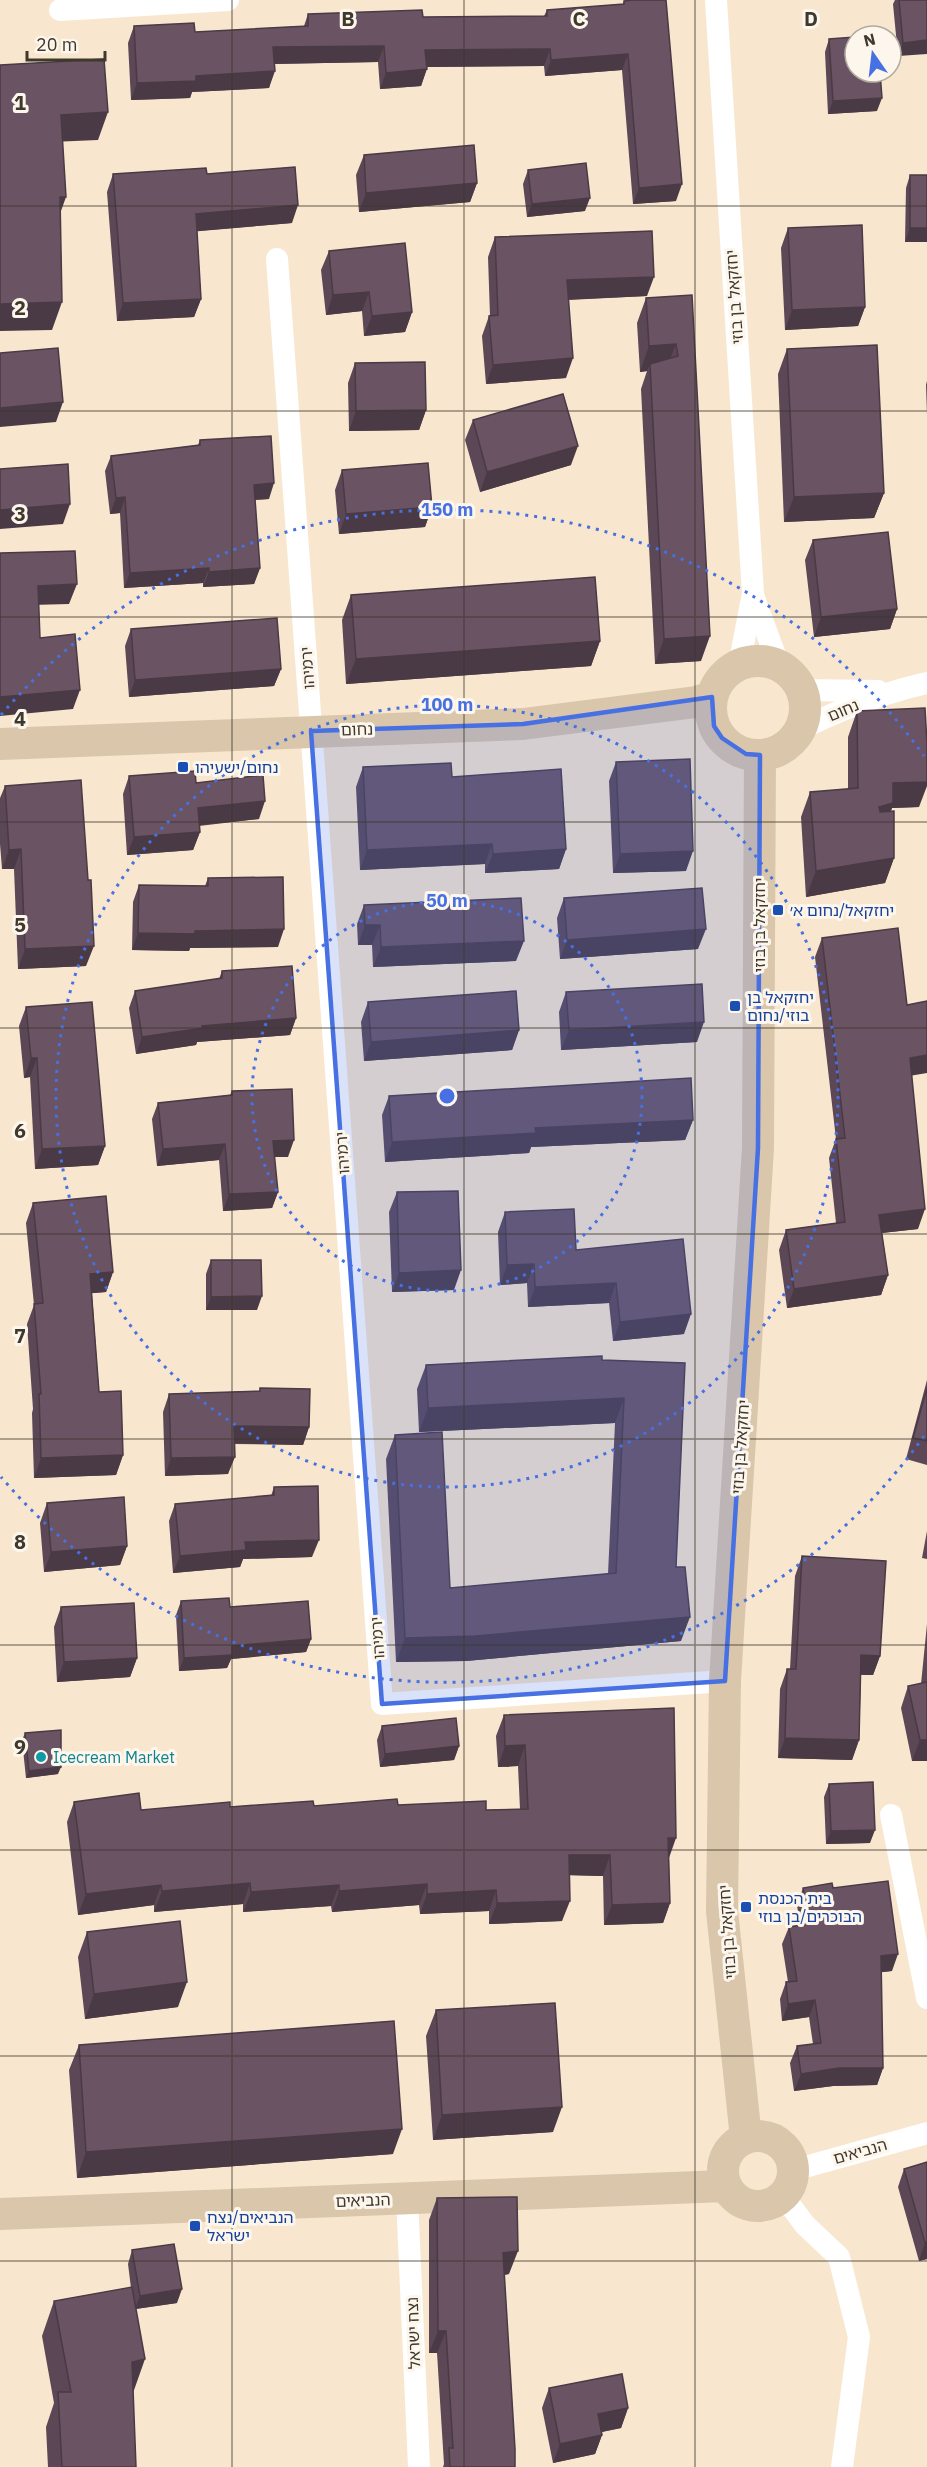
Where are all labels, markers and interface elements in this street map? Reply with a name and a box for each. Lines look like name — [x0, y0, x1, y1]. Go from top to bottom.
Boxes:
text: B — [341, 5, 355, 32]
text: C — [572, 5, 586, 32]
text: D — [804, 5, 818, 32]
scale bar — [27, 24, 105, 62]
north arrow — [843, 24, 903, 84]
text: N — [861, 28, 877, 51]
text: 20 m — [36, 33, 78, 56]
text: 1 — [14, 89, 26, 116]
street label: יחזקאל בן בוזי — [721, 249, 747, 345]
text: 2 — [14, 294, 26, 321]
text: 150 m — [421, 498, 473, 521]
text: 3 — [14, 500, 26, 527]
street label: ירמיהו — [296, 646, 318, 690]
text: 100 m — [421, 693, 473, 716]
street label: נחום — [824, 694, 862, 726]
text: 4 — [14, 705, 26, 732]
street label: נחום — [341, 718, 373, 740]
place label: נחום/ישעיהו — [195, 757, 279, 777]
marker: נחום/ישעיהו — [176, 760, 190, 774]
street label: יחזקאל בן בוזי — [749, 878, 769, 972]
text: 50 m — [426, 889, 468, 912]
place label: יחזקאל/נחום א׳ — [790, 900, 894, 920]
marker: יחזקאל/נחום א׳ — [771, 903, 785, 917]
text: 5 — [14, 911, 26, 938]
place label: יחזקאל בן בוזי/נחום — [747, 987, 814, 1025]
marker: יחזקאל בן בוזי/נחום — [728, 999, 742, 1013]
centre of rings — [437, 1086, 457, 1106]
text: 6 — [14, 1117, 26, 1144]
street label: ירמיהו — [331, 1131, 353, 1175]
text: 7 — [14, 1322, 26, 1349]
street label: יחזקאל בן בוזי — [727, 1399, 753, 1495]
text: 8 — [14, 1528, 26, 1555]
street label: ירמיהו — [366, 1616, 388, 1660]
text: 9 — [14, 1733, 26, 1760]
place label: Icecream Market — [53, 1747, 175, 1767]
marker: Icecream Market — [34, 1750, 48, 1764]
street label: יחזקאל בן בוזי — [714, 1884, 740, 1980]
place label: בית הכנסת הבוכרים/בן בוזי — [758, 1888, 862, 1926]
marker: בית הכנסת הבוכרים/בן בוזי — [739, 1900, 753, 1914]
street label: הנביאים — [831, 2134, 889, 2168]
street label: הנביאים — [335, 2189, 391, 2211]
place label: הנביאים/נצח ישראל — [207, 2207, 294, 2245]
marker: הנביאים/נצח ישראל — [188, 2219, 202, 2233]
street label: נצח ישראל — [402, 2297, 424, 2369]

